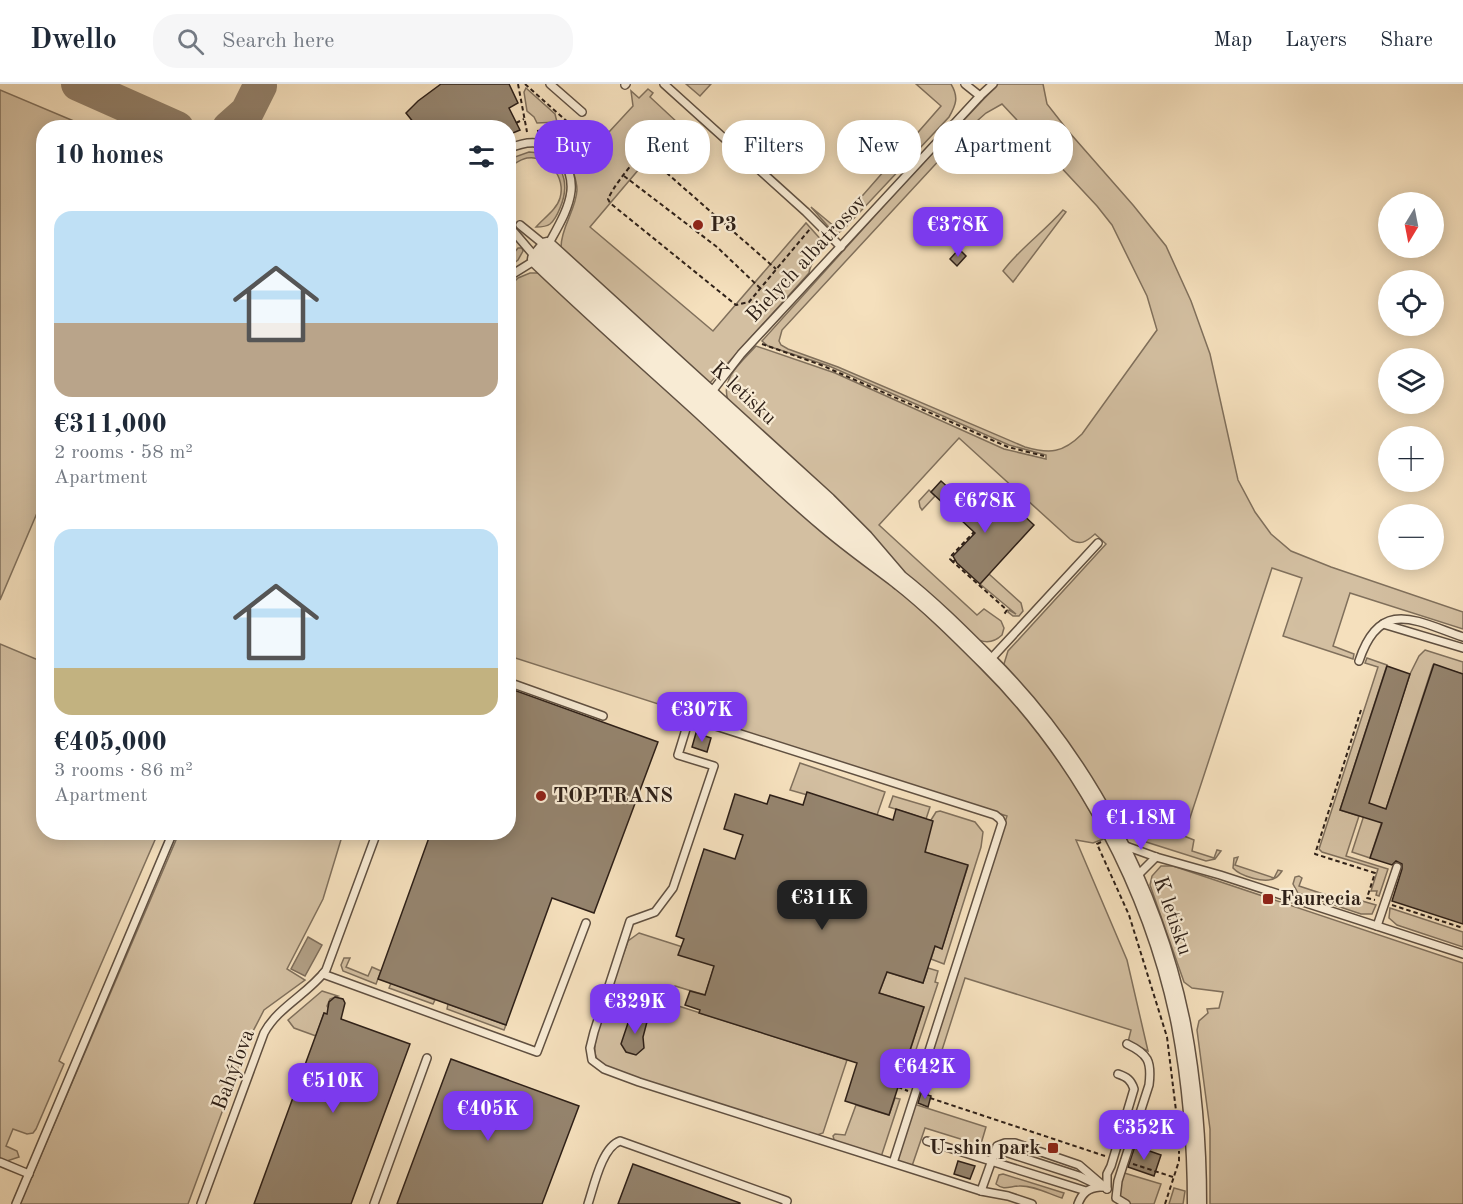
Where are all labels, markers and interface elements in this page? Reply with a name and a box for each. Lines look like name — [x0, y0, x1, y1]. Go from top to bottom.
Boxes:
search box — [153, 14, 573, 68]
icon: search — [174, 25, 207, 58]
text: Dwello — [30, 27, 117, 55]
text: Search here — [222, 30, 334, 52]
text: Map — [1213, 30, 1252, 51]
text: Layers — [1285, 30, 1347, 51]
text: Share — [1380, 30, 1433, 51]
chip: Buy — [534, 120, 613, 174]
chip: Rent — [625, 120, 710, 174]
chip: Filters — [722, 120, 825, 174]
chip: New — [837, 120, 921, 174]
chip: Apartment — [933, 120, 1073, 174]
icon: filters — [465, 140, 498, 173]
text: 10 homes — [54, 143, 163, 169]
street label: Bielych albatrosov — [743, 191, 871, 327]
north arrow — [1378, 192, 1444, 258]
map controls — [1378, 192, 1444, 570]
pin: €378K — [916, 207, 1000, 258]
place label: P3 — [710, 215, 737, 236]
text: €378K — [927, 216, 989, 236]
marker: P3 — [691, 218, 705, 232]
icon: home — [222, 250, 330, 358]
button: locate — [1378, 270, 1444, 336]
button: layers — [1378, 348, 1444, 414]
street label: K letisku — [706, 359, 780, 429]
text: €311,000 — [54, 412, 167, 438]
button: + — [1378, 426, 1444, 492]
text: 2 rooms · 58 m² — [54, 443, 193, 463]
text: Apartment — [54, 468, 148, 488]
pin: €678K — [943, 483, 1027, 534]
text: €678K — [954, 492, 1016, 512]
button: − — [1378, 504, 1444, 570]
icon: home — [222, 568, 330, 676]
pin: €307K — [660, 692, 744, 743]
text: €307K — [671, 701, 733, 721]
text: €405,000 — [54, 730, 167, 756]
text: 3 rooms · 86 m² — [54, 761, 193, 781]
text: Apartment — [54, 786, 148, 806]
place label: TOPTRANS — [553, 786, 673, 807]
marker: TOPTRANS — [534, 789, 548, 803]
pin: €1.18M — [1092, 800, 1190, 851]
text: €1.18M — [1106, 809, 1176, 829]
street label: K letisku — [1149, 874, 1195, 958]
pin: €311K — [780, 880, 864, 931]
text: €311K — [791, 889, 853, 909]
place label: Faurecia — [1280, 889, 1362, 910]
marker: Faurecia — [1261, 892, 1275, 906]
pin: €329K — [593, 984, 677, 1035]
text: €329K — [604, 993, 666, 1013]
street label: Bahýľova — [209, 1027, 259, 1113]
pin: €642K — [883, 1049, 967, 1100]
text: €642K — [894, 1058, 956, 1078]
pin: €510K — [291, 1063, 375, 1114]
text: €510K — [302, 1072, 364, 1092]
pin: €405K — [446, 1091, 530, 1142]
text: €405K — [457, 1100, 519, 1120]
pin: €352K — [1102, 1110, 1186, 1161]
text: €352K — [1113, 1119, 1175, 1139]
place label: U-shin park — [929, 1138, 1041, 1159]
marker: U-shin park — [1046, 1141, 1060, 1155]

